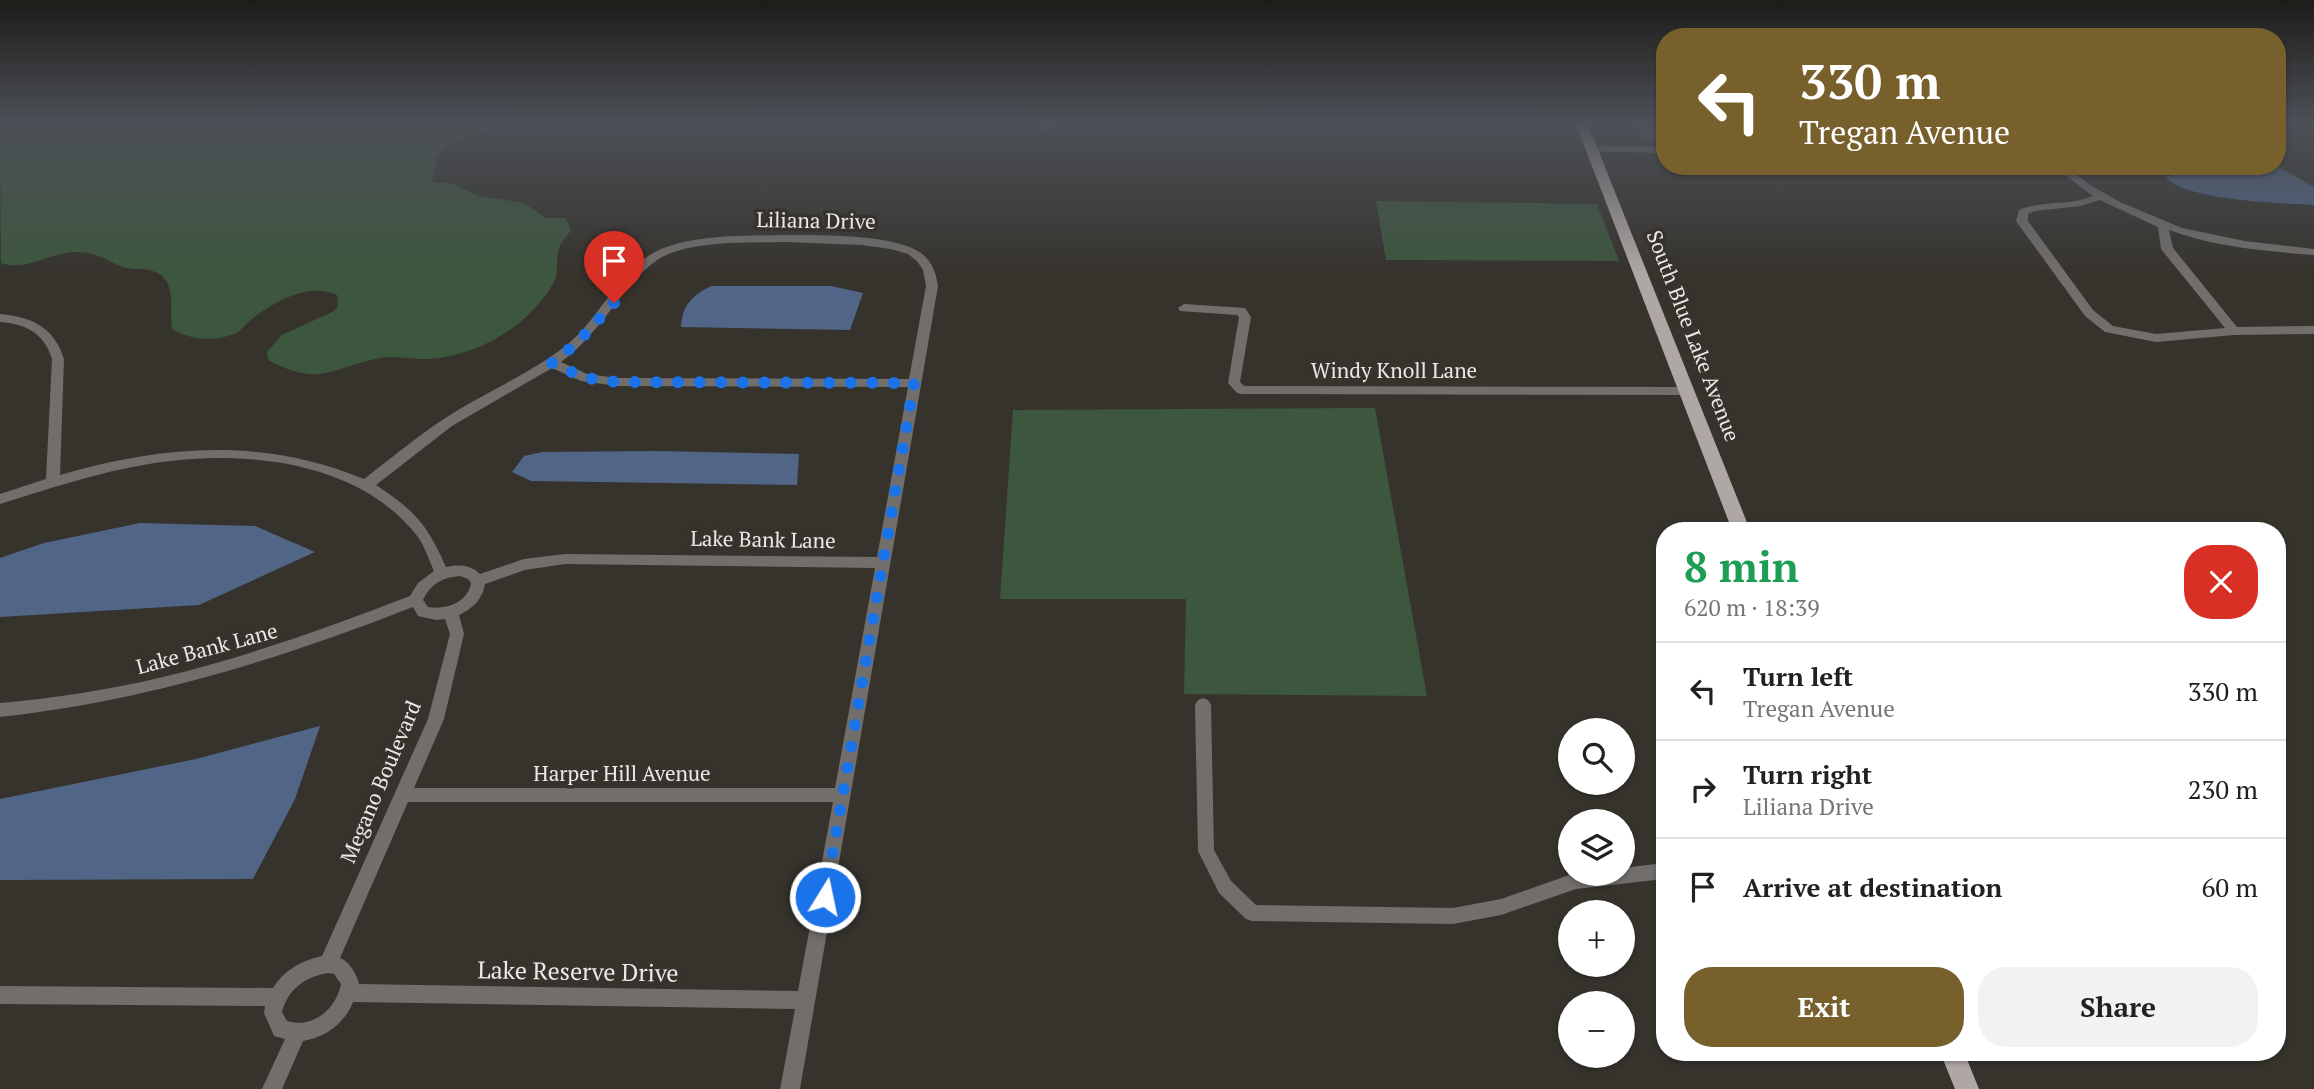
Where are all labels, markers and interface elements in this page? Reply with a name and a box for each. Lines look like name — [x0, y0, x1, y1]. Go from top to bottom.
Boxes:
text: 330 m — [1799, 48, 1941, 113]
icon: left — [1684, 56, 1775, 147]
text: Tregan Avenue — [1799, 111, 2010, 153]
street label: Liliana Drive — [756, 205, 876, 235]
street label: South Blue Lake Avenue — [1641, 226, 1747, 445]
pin — [584, 231, 644, 303]
icon: arrive — [595, 242, 633, 280]
street label: Windy Knoll Lane — [1311, 356, 1477, 384]
street label: Lake Bank Lane — [690, 524, 836, 554]
text: 8 min — [1684, 538, 1799, 594]
button: close — [2184, 545, 2258, 619]
text: 620 m · 18:39 — [1684, 592, 1819, 623]
street label: Lake Bank Lane — [133, 616, 281, 680]
text: Turn left — [1743, 659, 1853, 693]
icon: left — [1684, 672, 1722, 710]
text: 330 m — [2188, 674, 2258, 708]
text: Tregan Avenue — [1743, 693, 1895, 724]
street label: Megano Boulevard — [333, 696, 427, 867]
map controls — [1558, 718, 1635, 1068]
button: search — [1558, 718, 1635, 795]
text: Turn right — [1743, 757, 1872, 791]
street label: Harper Hill Avenue — [533, 759, 711, 787]
icon: right — [1684, 770, 1722, 808]
text: 230 m — [2188, 772, 2258, 806]
text: Liliana Drive — [1743, 791, 1874, 822]
button: layers — [1558, 809, 1635, 886]
position arrow — [788, 860, 862, 934]
icon: arrive — [1684, 868, 1722, 906]
text: Arrive at destination — [1743, 870, 2002, 904]
text: 60 m — [2202, 870, 2258, 904]
button: + — [1558, 900, 1635, 977]
street label: Lake Reserve Drive — [477, 953, 679, 989]
button: Exit — [1684, 967, 1964, 1047]
button: Share — [1978, 967, 2258, 1047]
button: − — [1558, 991, 1635, 1068]

